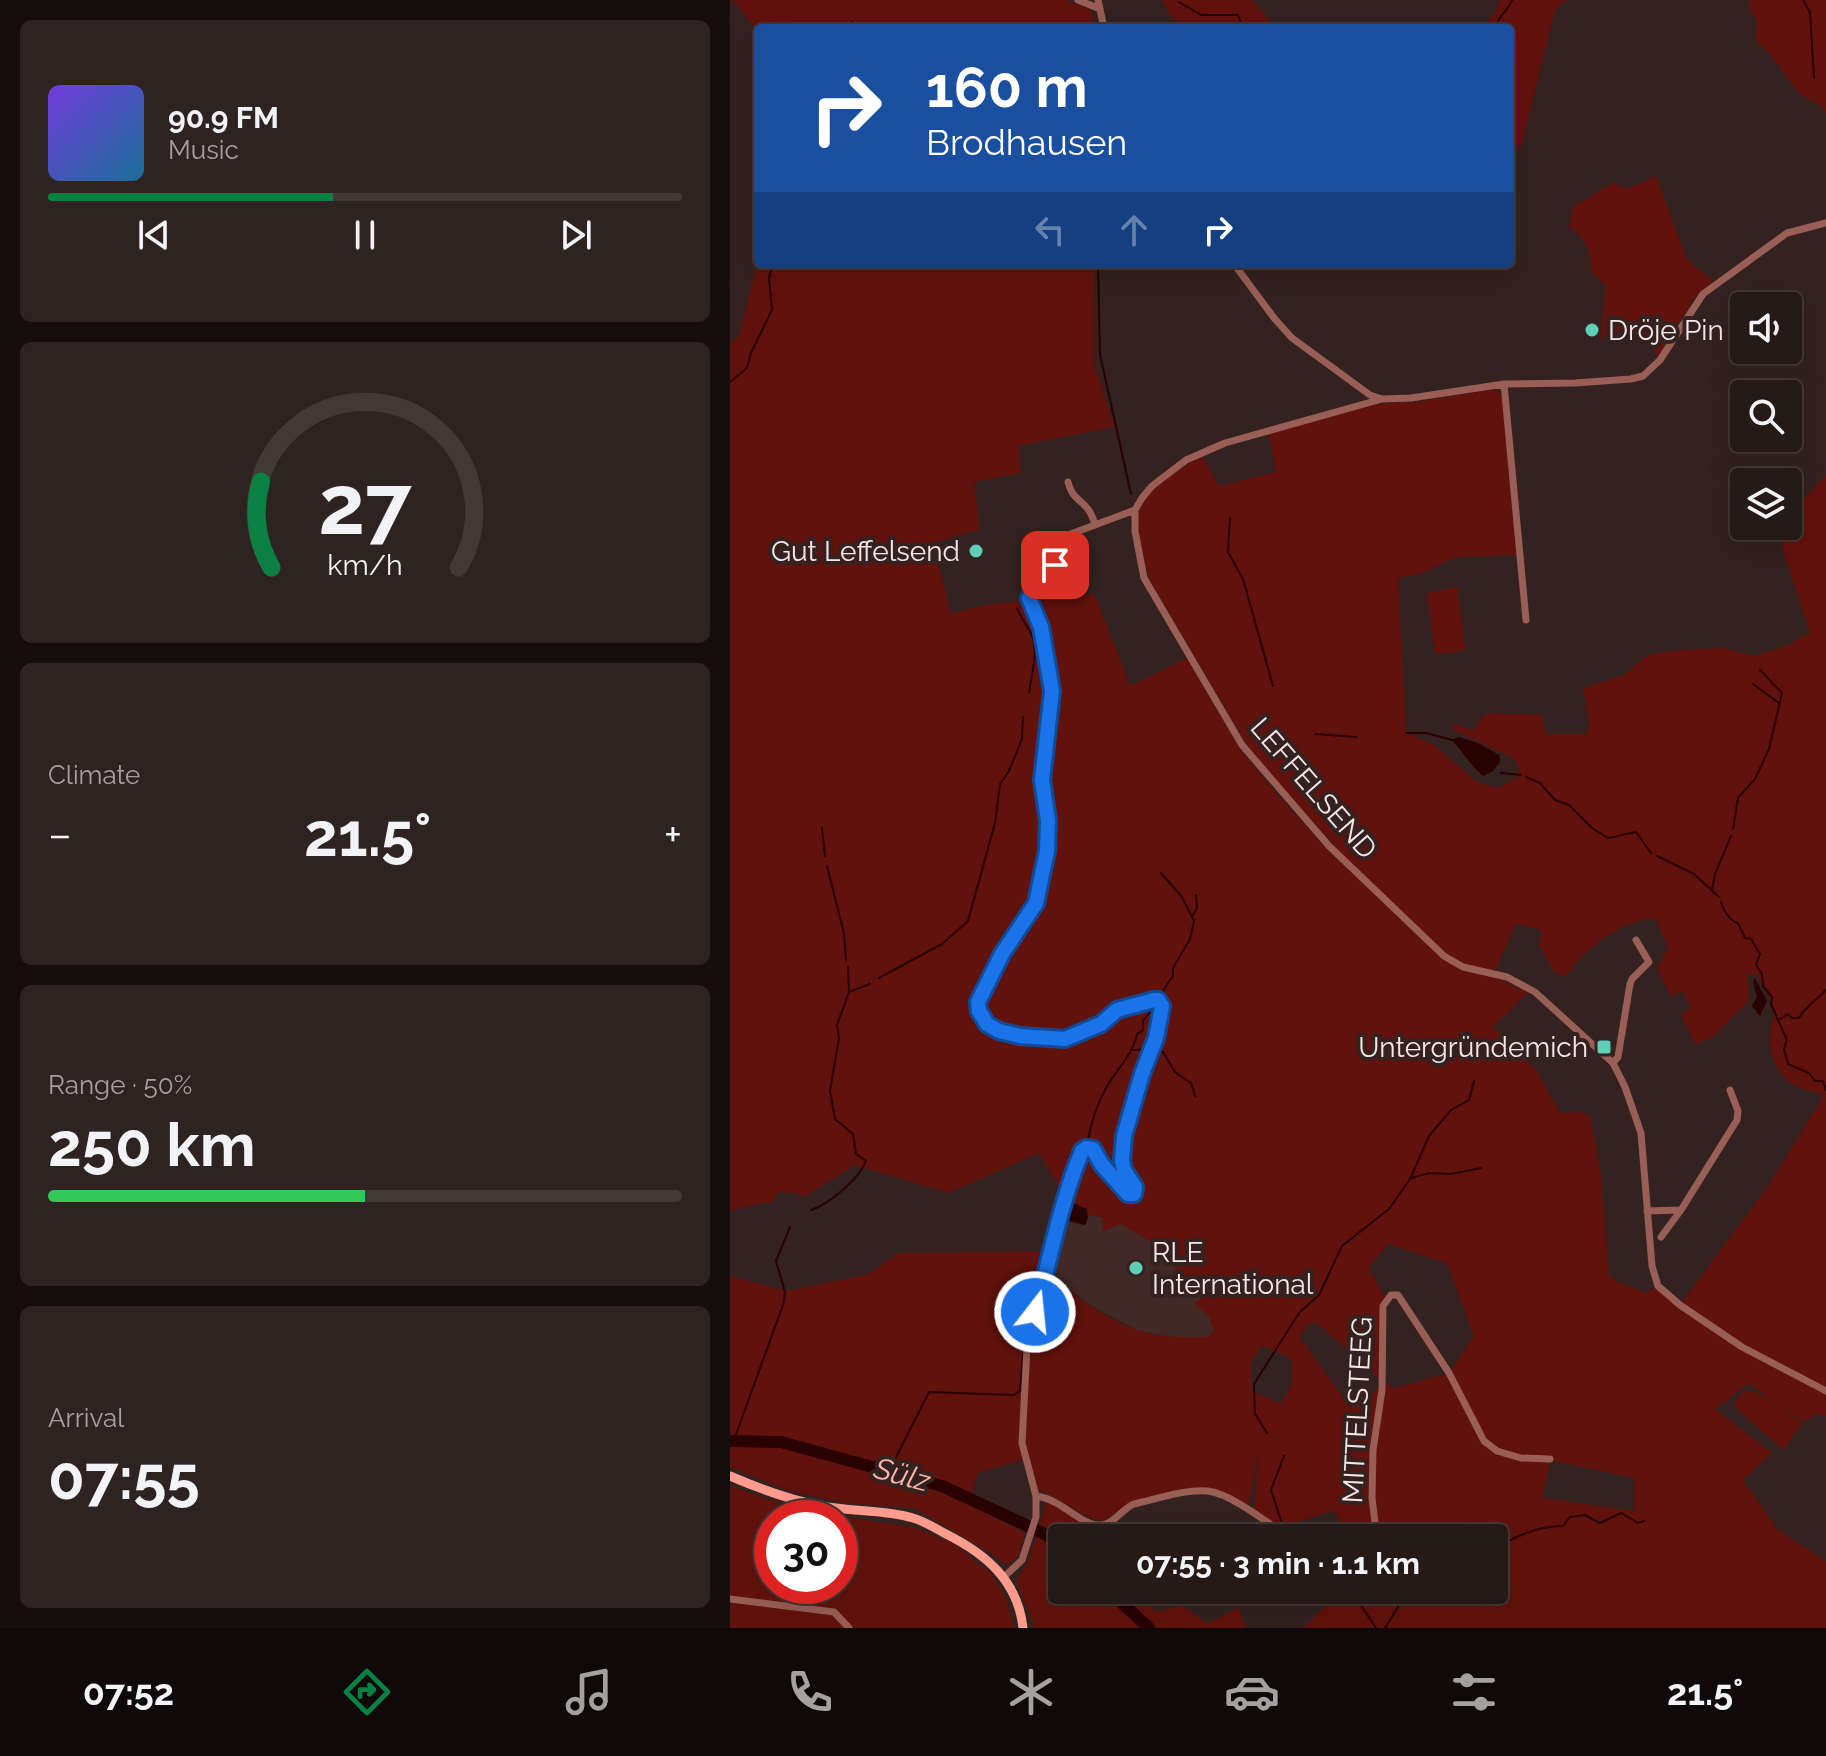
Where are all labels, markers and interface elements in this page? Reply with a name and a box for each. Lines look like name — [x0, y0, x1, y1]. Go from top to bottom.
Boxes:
text: 160 m — [926, 54, 1088, 120]
icon: right — [794, 56, 898, 160]
text: 90.9 FM — [168, 100, 279, 135]
text: Brodhausen — [926, 121, 1127, 163]
text: Music — [168, 135, 239, 165]
icon: left — [1028, 208, 1072, 252]
icon: ahead — [1112, 208, 1156, 252]
icon: right — [1196, 208, 1240, 252]
icon: previous — [132, 213, 176, 257]
icon: pause — [343, 213, 387, 257]
icon: next — [554, 213, 598, 257]
map controls — [1730, 292, 1802, 540]
button: sound — [1730, 292, 1802, 364]
place label: Dröje Pin — [1608, 314, 1724, 347]
marker: Dröje Pin — [1583, 321, 1601, 339]
button: search — [1730, 380, 1802, 452]
text: 27 — [318, 456, 412, 553]
button: layers — [1730, 468, 1802, 540]
pin — [1021, 531, 1089, 599]
place label: Gut Leffelsend — [771, 535, 960, 568]
marker: Gut Leffelsend — [967, 542, 985, 560]
icon: arrive — [1033, 543, 1077, 587]
text: km/h — [327, 549, 403, 583]
street label: LEFFELSEND — [1244, 711, 1384, 865]
text: Climate — [48, 760, 140, 790]
text: 21.5° — [304, 800, 431, 870]
text: − — [48, 809, 72, 860]
text: + — [664, 809, 682, 860]
place label: Untergründemich — [1358, 1031, 1588, 1064]
marker: Untergründemich — [1595, 1038, 1613, 1056]
text: Range · 50% — [48, 1070, 192, 1100]
text: 250 km — [48, 1110, 256, 1180]
place label: RLE International — [1152, 1236, 1314, 1301]
marker: RLE International — [1127, 1259, 1145, 1277]
position arrow — [993, 1270, 1077, 1354]
street label: MITTELSTEEG — [1336, 1316, 1379, 1504]
text: Arrival — [48, 1403, 124, 1433]
text: 07:55 — [48, 1443, 200, 1513]
water label: Sülz — [869, 1450, 935, 1499]
speed limit sign: 30 — [754, 1500, 858, 1604]
text: 07:55 · 3 min · 1.1 km — [1136, 1546, 1420, 1581]
icon: directions — [339, 1664, 395, 1720]
icon: music — [561, 1664, 617, 1720]
icon: phone — [782, 1664, 838, 1720]
icon: climate — [1003, 1664, 1059, 1720]
icon: car — [1224, 1664, 1280, 1720]
icon: filters — [1446, 1664, 1502, 1720]
text: 07:52 — [83, 1671, 174, 1713]
text: 21.5° — [1667, 1671, 1743, 1713]

